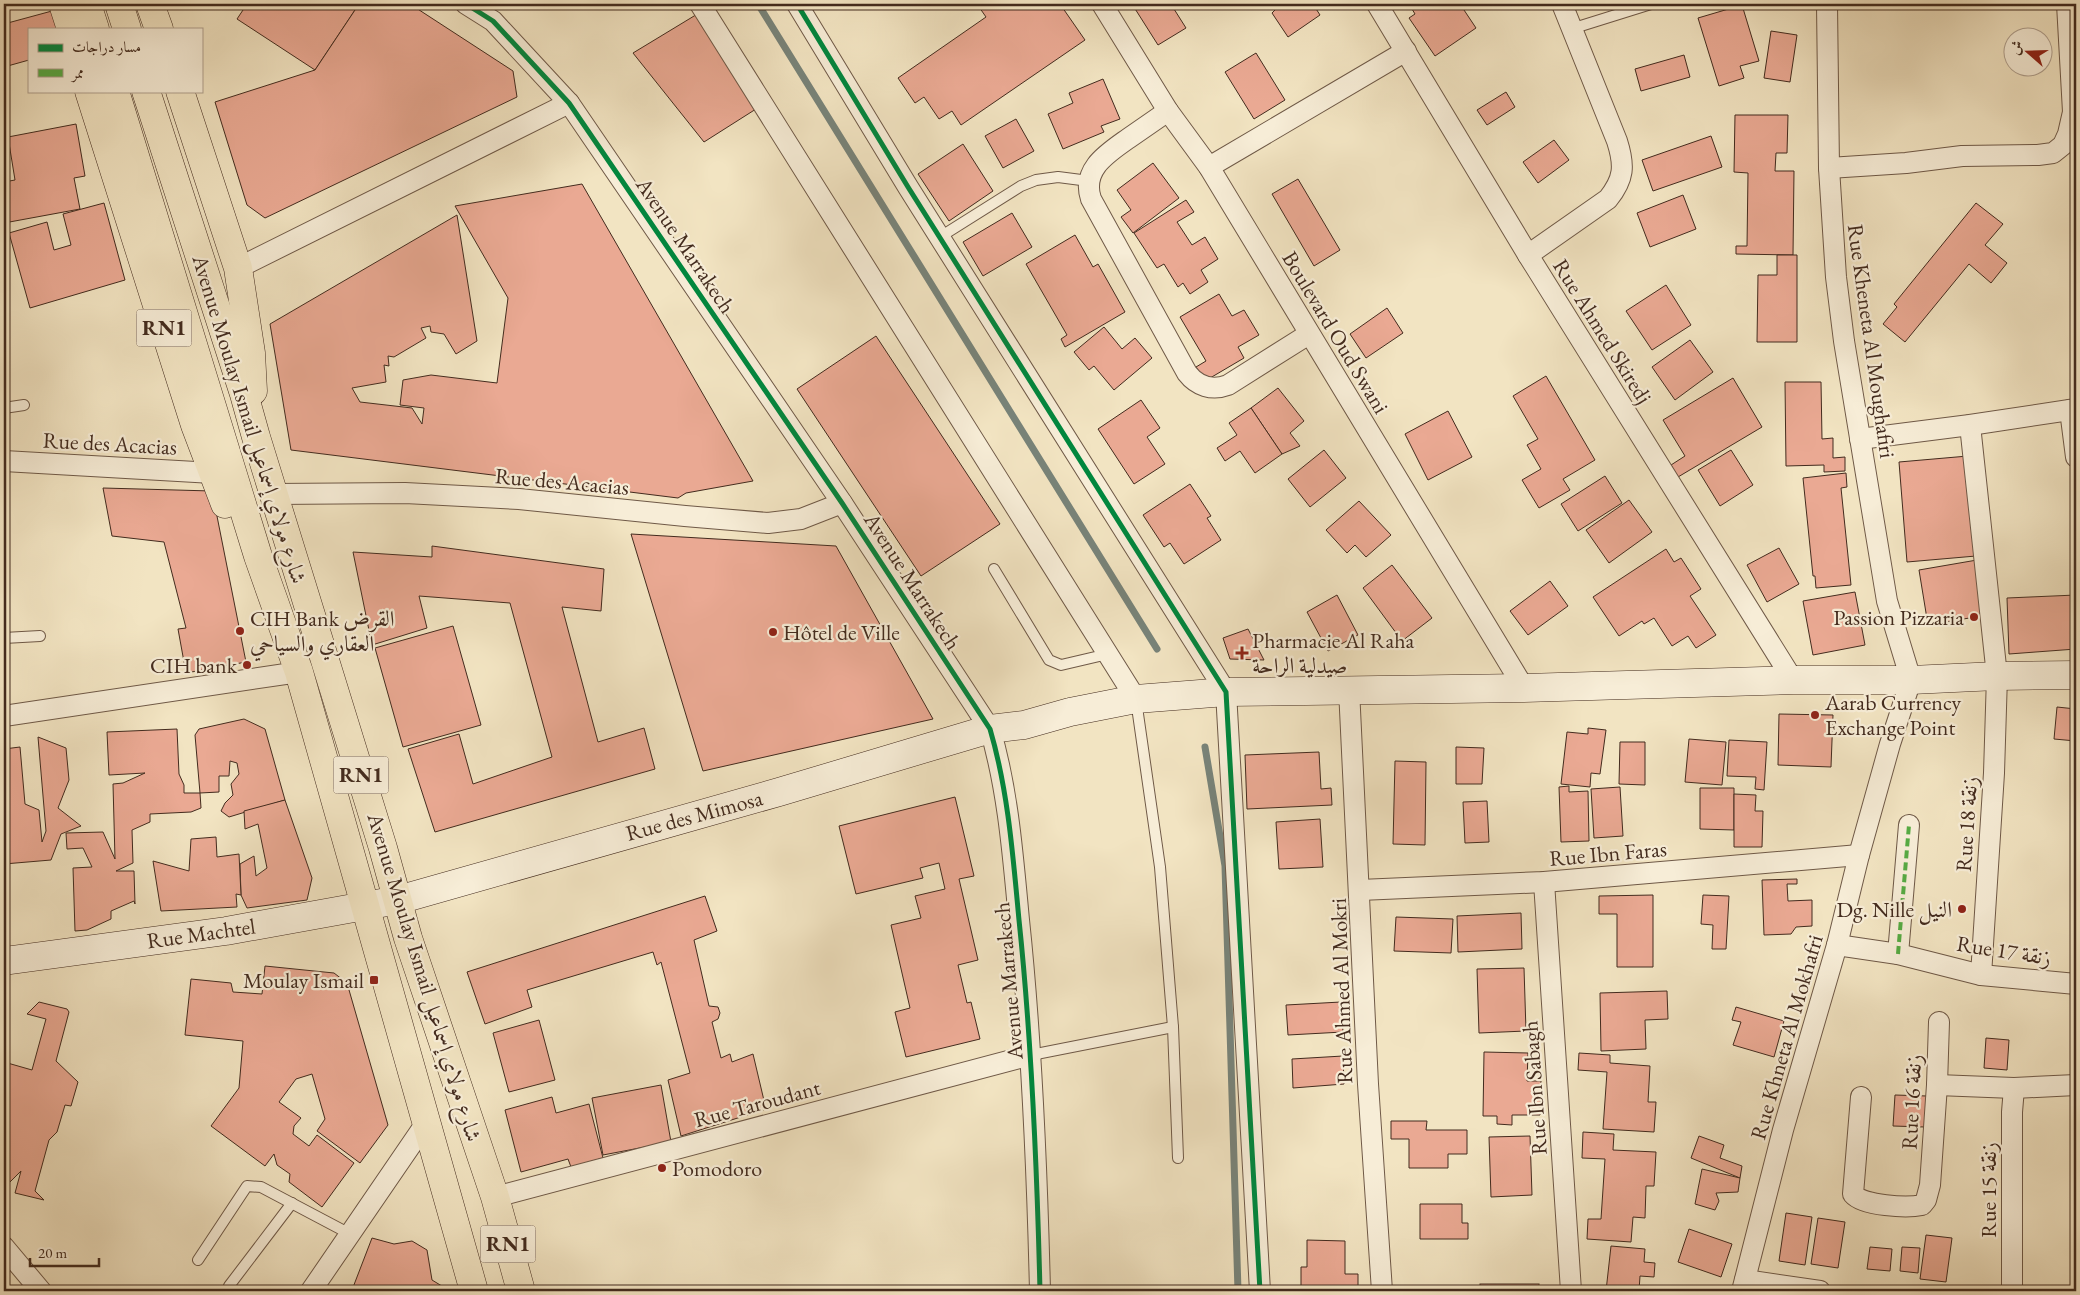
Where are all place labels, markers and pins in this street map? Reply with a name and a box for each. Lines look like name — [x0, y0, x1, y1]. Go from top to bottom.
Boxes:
place label: Passion Pizzaria — [1833, 603, 1964, 632]
place label: CIH Bank القرض العقاري والسياحي — [250, 604, 395, 662]
marker: Passion Pizzaria — [1968, 611, 1980, 623]
place label: Hôtel de Ville — [783, 618, 900, 647]
marker: CIH Bank القرض العقاري والسياحي — [234, 625, 246, 637]
marker: Hôtel de Ville — [767, 626, 779, 638]
place label: Pharmacie Al Raha صيدلية الراحة — [1252, 626, 1415, 680]
marker: Pharmacie Al Raha صيدلية الراحة — [1236, 647, 1248, 659]
place label: CIH bank — [150, 651, 238, 680]
marker: CIH bank — [241, 659, 253, 671]
place label: Aarab Currency Exchange Point — [1824, 688, 1961, 742]
marker: Aarab Currency Exchange Point — [1809, 709, 1821, 721]
place label: Dg. Nille النيل — [1836, 895, 1952, 925]
marker: Dg. Nille النيل — [1956, 903, 1968, 915]
place label: Moulay Ismail — [243, 966, 364, 995]
marker: Moulay Ismail — [368, 974, 380, 986]
place label: Pomodoro — [672, 1154, 762, 1183]
marker: Pomodoro — [656, 1162, 668, 1174]

